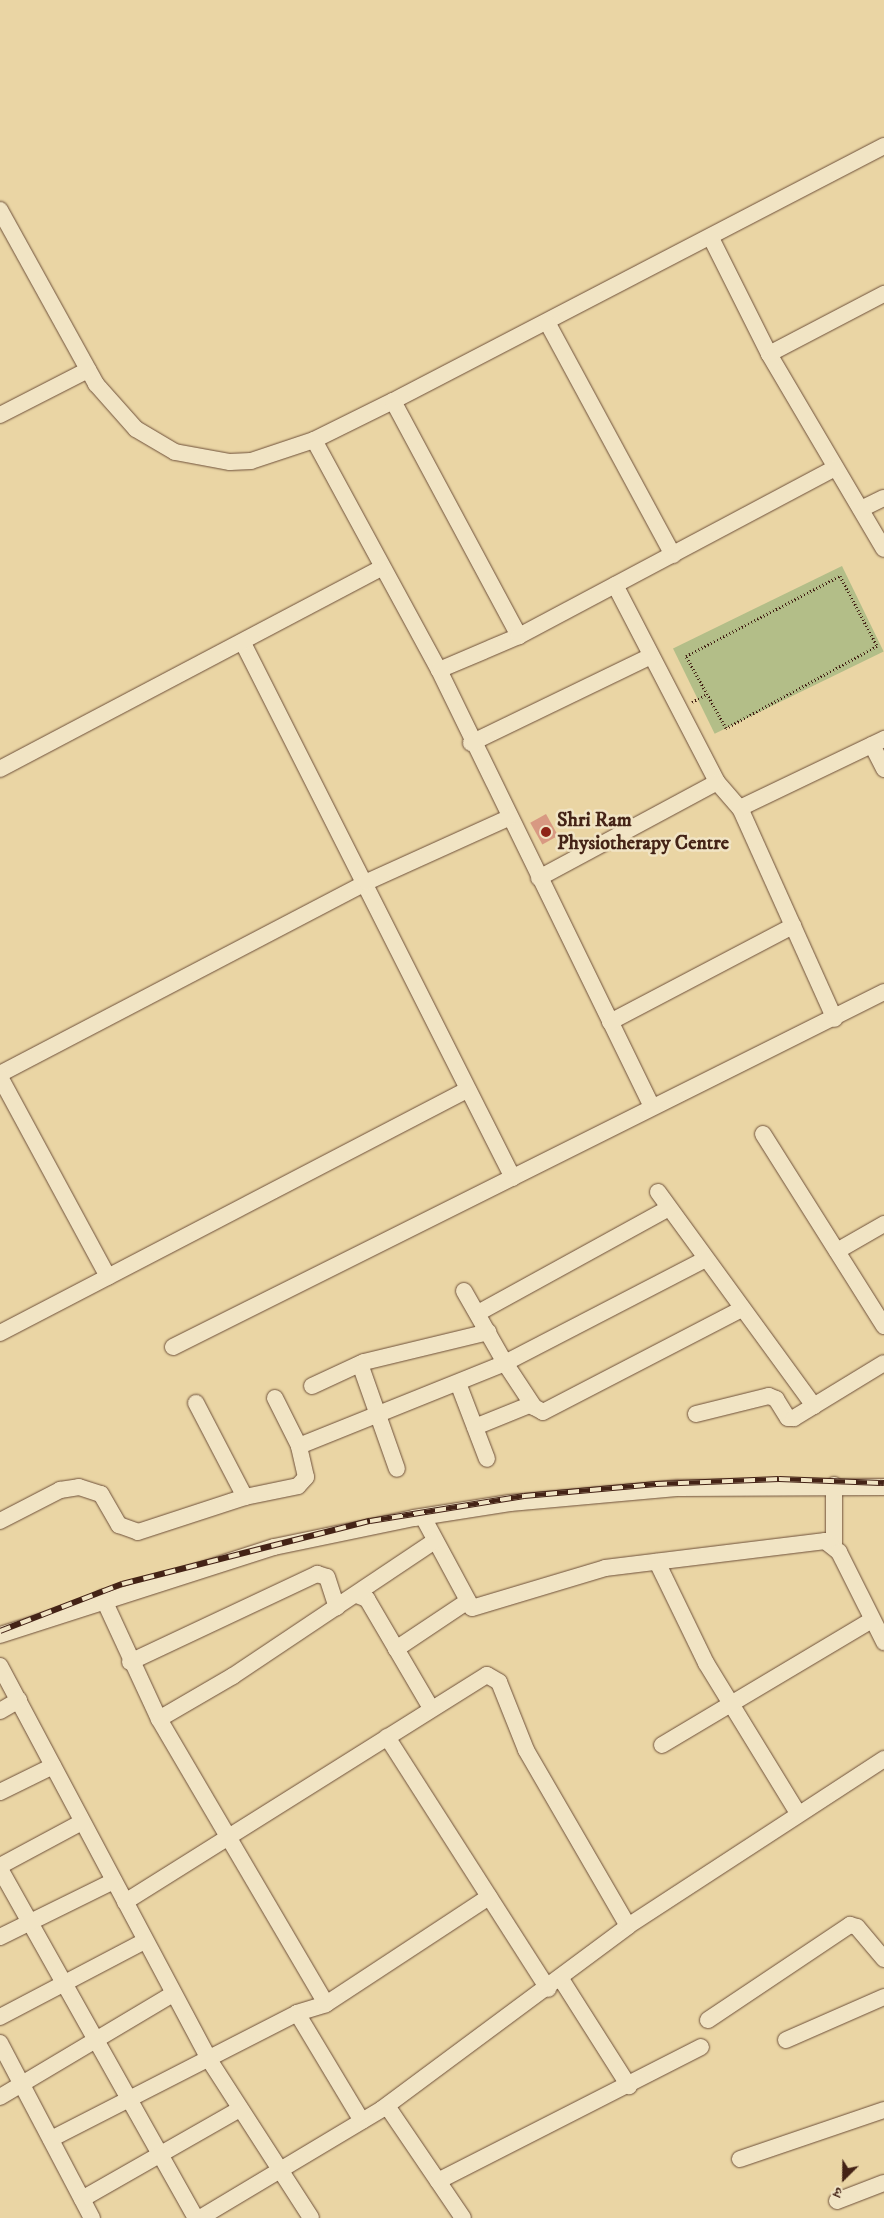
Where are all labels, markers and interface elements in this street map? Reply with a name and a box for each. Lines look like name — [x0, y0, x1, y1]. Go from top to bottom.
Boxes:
place label: Shri Ram Physiotherapy Centre — [557, 808, 729, 855]
marker: Shri Ram Physiotherapy Centre — [539, 825, 553, 839]
north arrow — [819, 2153, 869, 2203]
text: उ — [831, 2182, 845, 2201]

